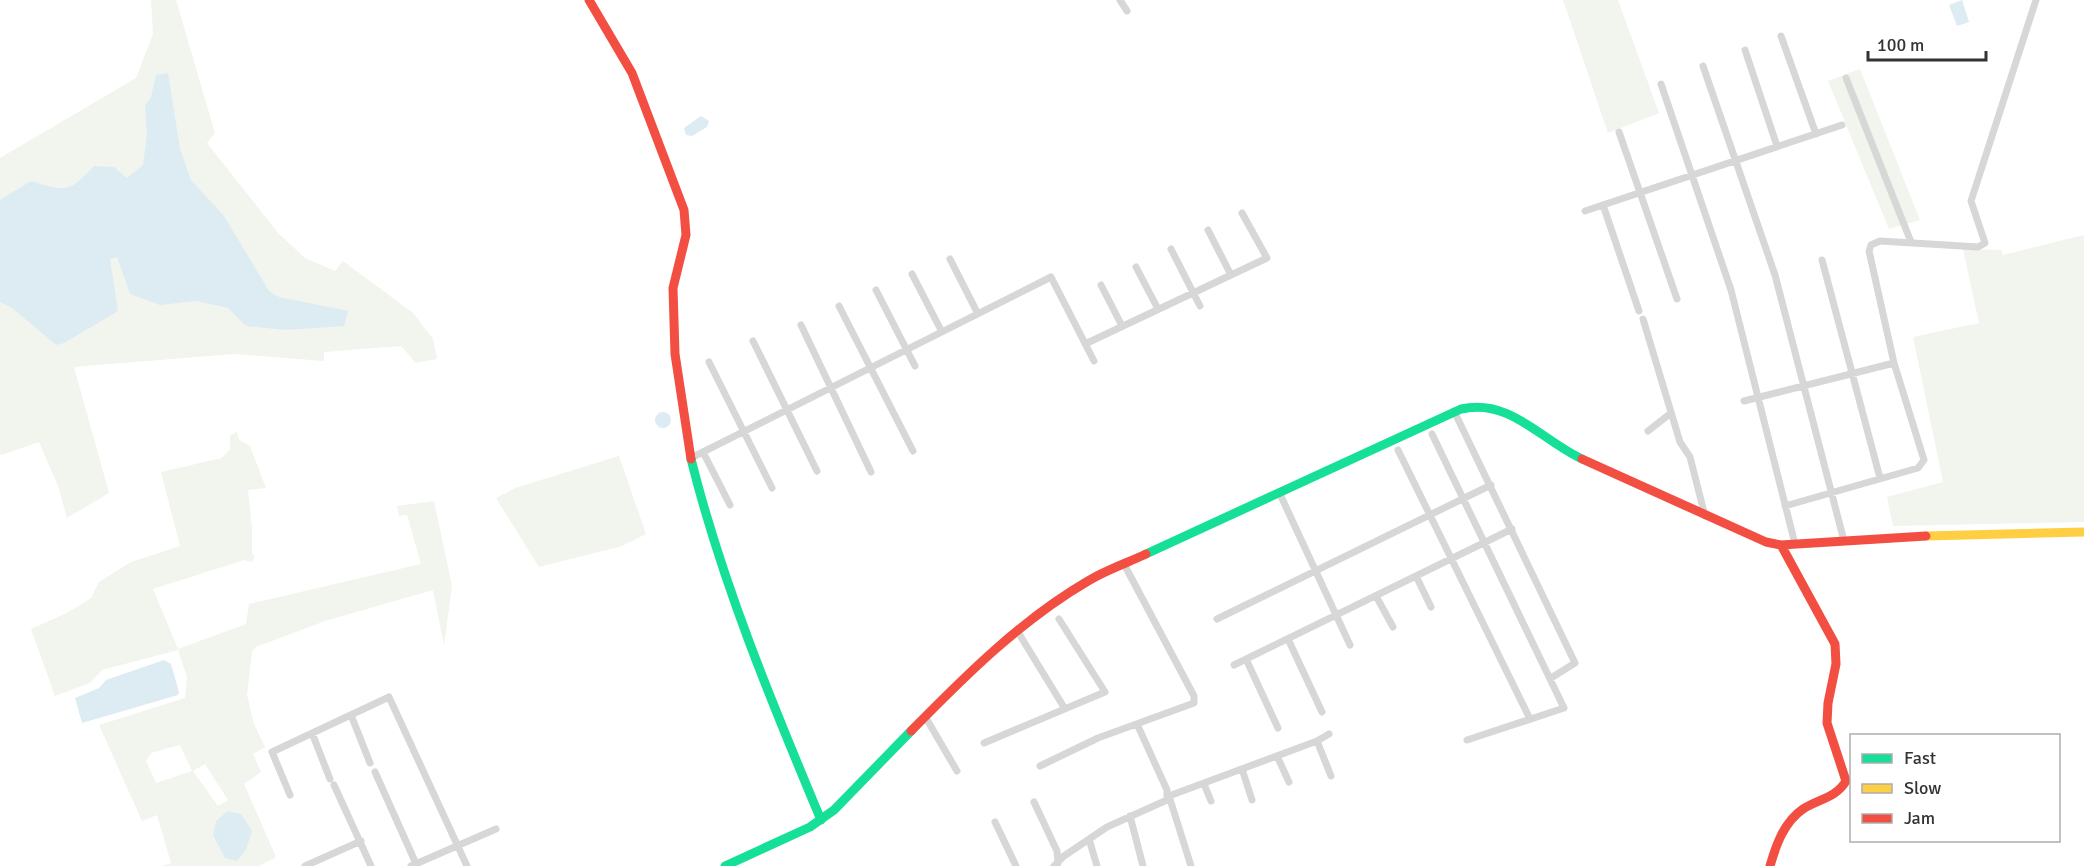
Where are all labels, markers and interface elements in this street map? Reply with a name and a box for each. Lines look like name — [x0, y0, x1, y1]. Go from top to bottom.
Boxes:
scale bar — [1868, 24, 1986, 62]
text: 100 m — [1877, 34, 1924, 56]
legend — [1850, 734, 2060, 842]
text: Fast — [1904, 747, 1936, 769]
text: Slow — [1904, 777, 1941, 799]
text: Jam — [1904, 807, 1935, 829]

